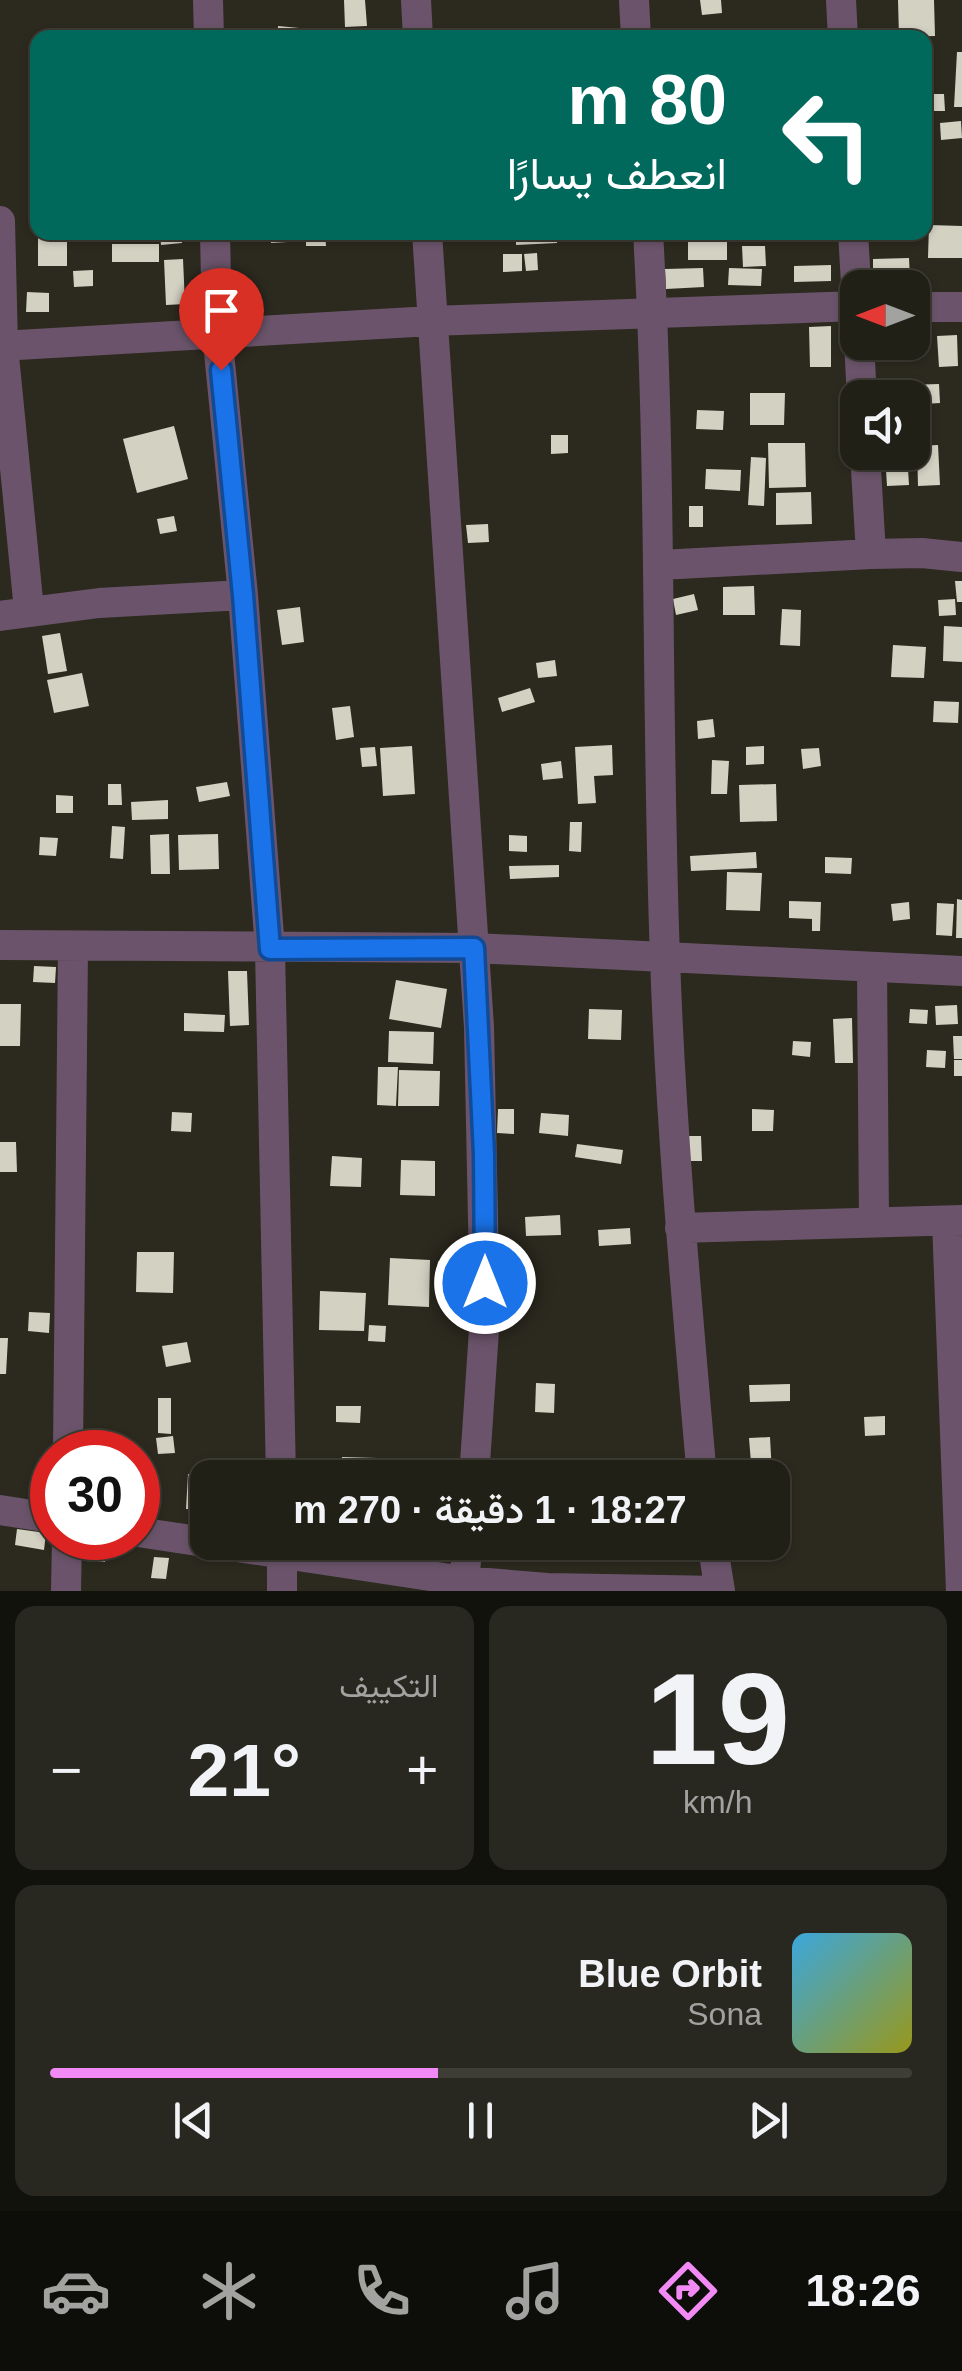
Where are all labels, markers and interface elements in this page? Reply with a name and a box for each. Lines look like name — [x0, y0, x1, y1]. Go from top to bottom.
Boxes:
text: 80 m — [567, 61, 727, 139]
icon: left — [762, 70, 892, 200]
text: انعطف يسارًا — [507, 148, 727, 199]
pin — [179, 268, 264, 371]
north arrow — [840, 270, 930, 360]
map controls — [840, 270, 930, 470]
icon: arrive — [194, 283, 249, 338]
button: sound — [840, 380, 930, 470]
position arrow — [433, 1231, 537, 1335]
speed limit sign: 30 — [30, 1430, 160, 1560]
text: 18:27 · 1 دقيقة · 270 m — [293, 1489, 687, 1531]
text: 19 — [645, 1646, 790, 1792]
text: التكييف — [339, 1668, 439, 1704]
text: 21° — [188, 1728, 301, 1812]
text: − — [50, 1739, 82, 1801]
text: + — [406, 1739, 438, 1801]
text: km/h — [683, 1784, 752, 1820]
text: Blue Orbit — [578, 1953, 762, 1995]
text: Sona — [687, 1996, 762, 2032]
icon: previous — [166, 2093, 221, 2148]
icon: pause — [453, 2093, 508, 2148]
icon: next — [741, 2093, 796, 2148]
icon: car — [41, 2256, 111, 2326]
icon: climate — [194, 2256, 264, 2326]
icon: phone — [347, 2256, 417, 2326]
icon: music — [500, 2256, 570, 2326]
icon: directions — [653, 2256, 723, 2326]
text: 18:26 — [806, 2265, 921, 2316]

